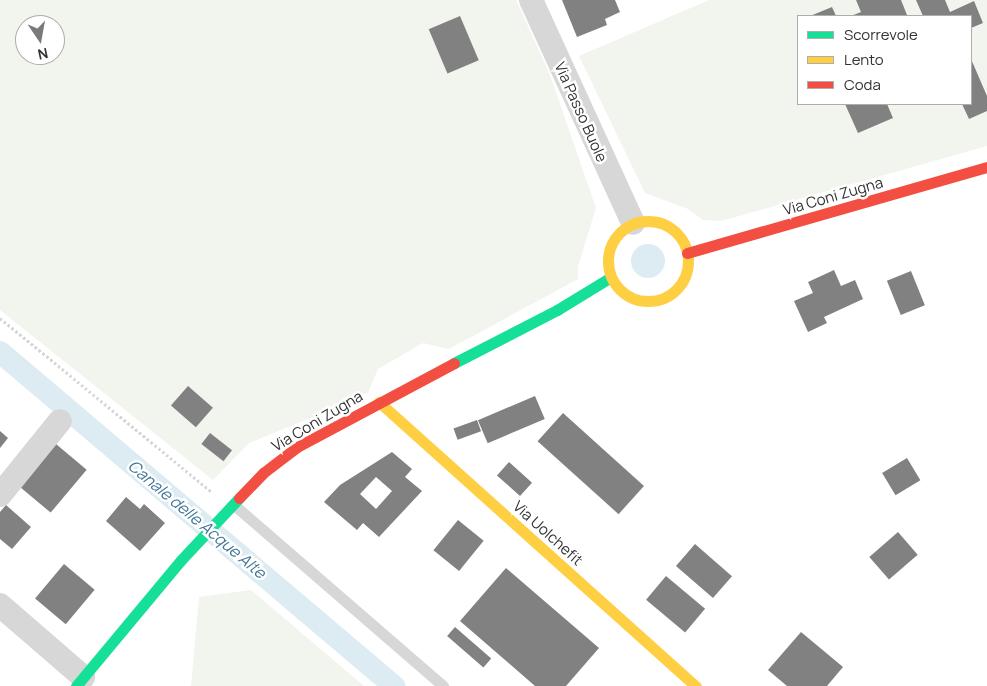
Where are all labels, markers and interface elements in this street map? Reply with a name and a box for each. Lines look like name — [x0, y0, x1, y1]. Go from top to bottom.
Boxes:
north arrow — [15, 15, 65, 65]
legend — [797, 15, 972, 105]
text: Scorrevole — [844, 24, 918, 45]
text: N — [36, 44, 50, 65]
text: Lento — [844, 49, 884, 70]
street label: Via Passo Buole — [551, 59, 611, 165]
text: Coda — [844, 74, 881, 95]
street label: Via Coni Zugna — [781, 173, 885, 219]
street label: Via Coni Zugna — [268, 387, 366, 455]
water label: Canale delle Acque Alte — [124, 456, 270, 582]
street label: Via Uolchefit — [509, 497, 587, 569]

